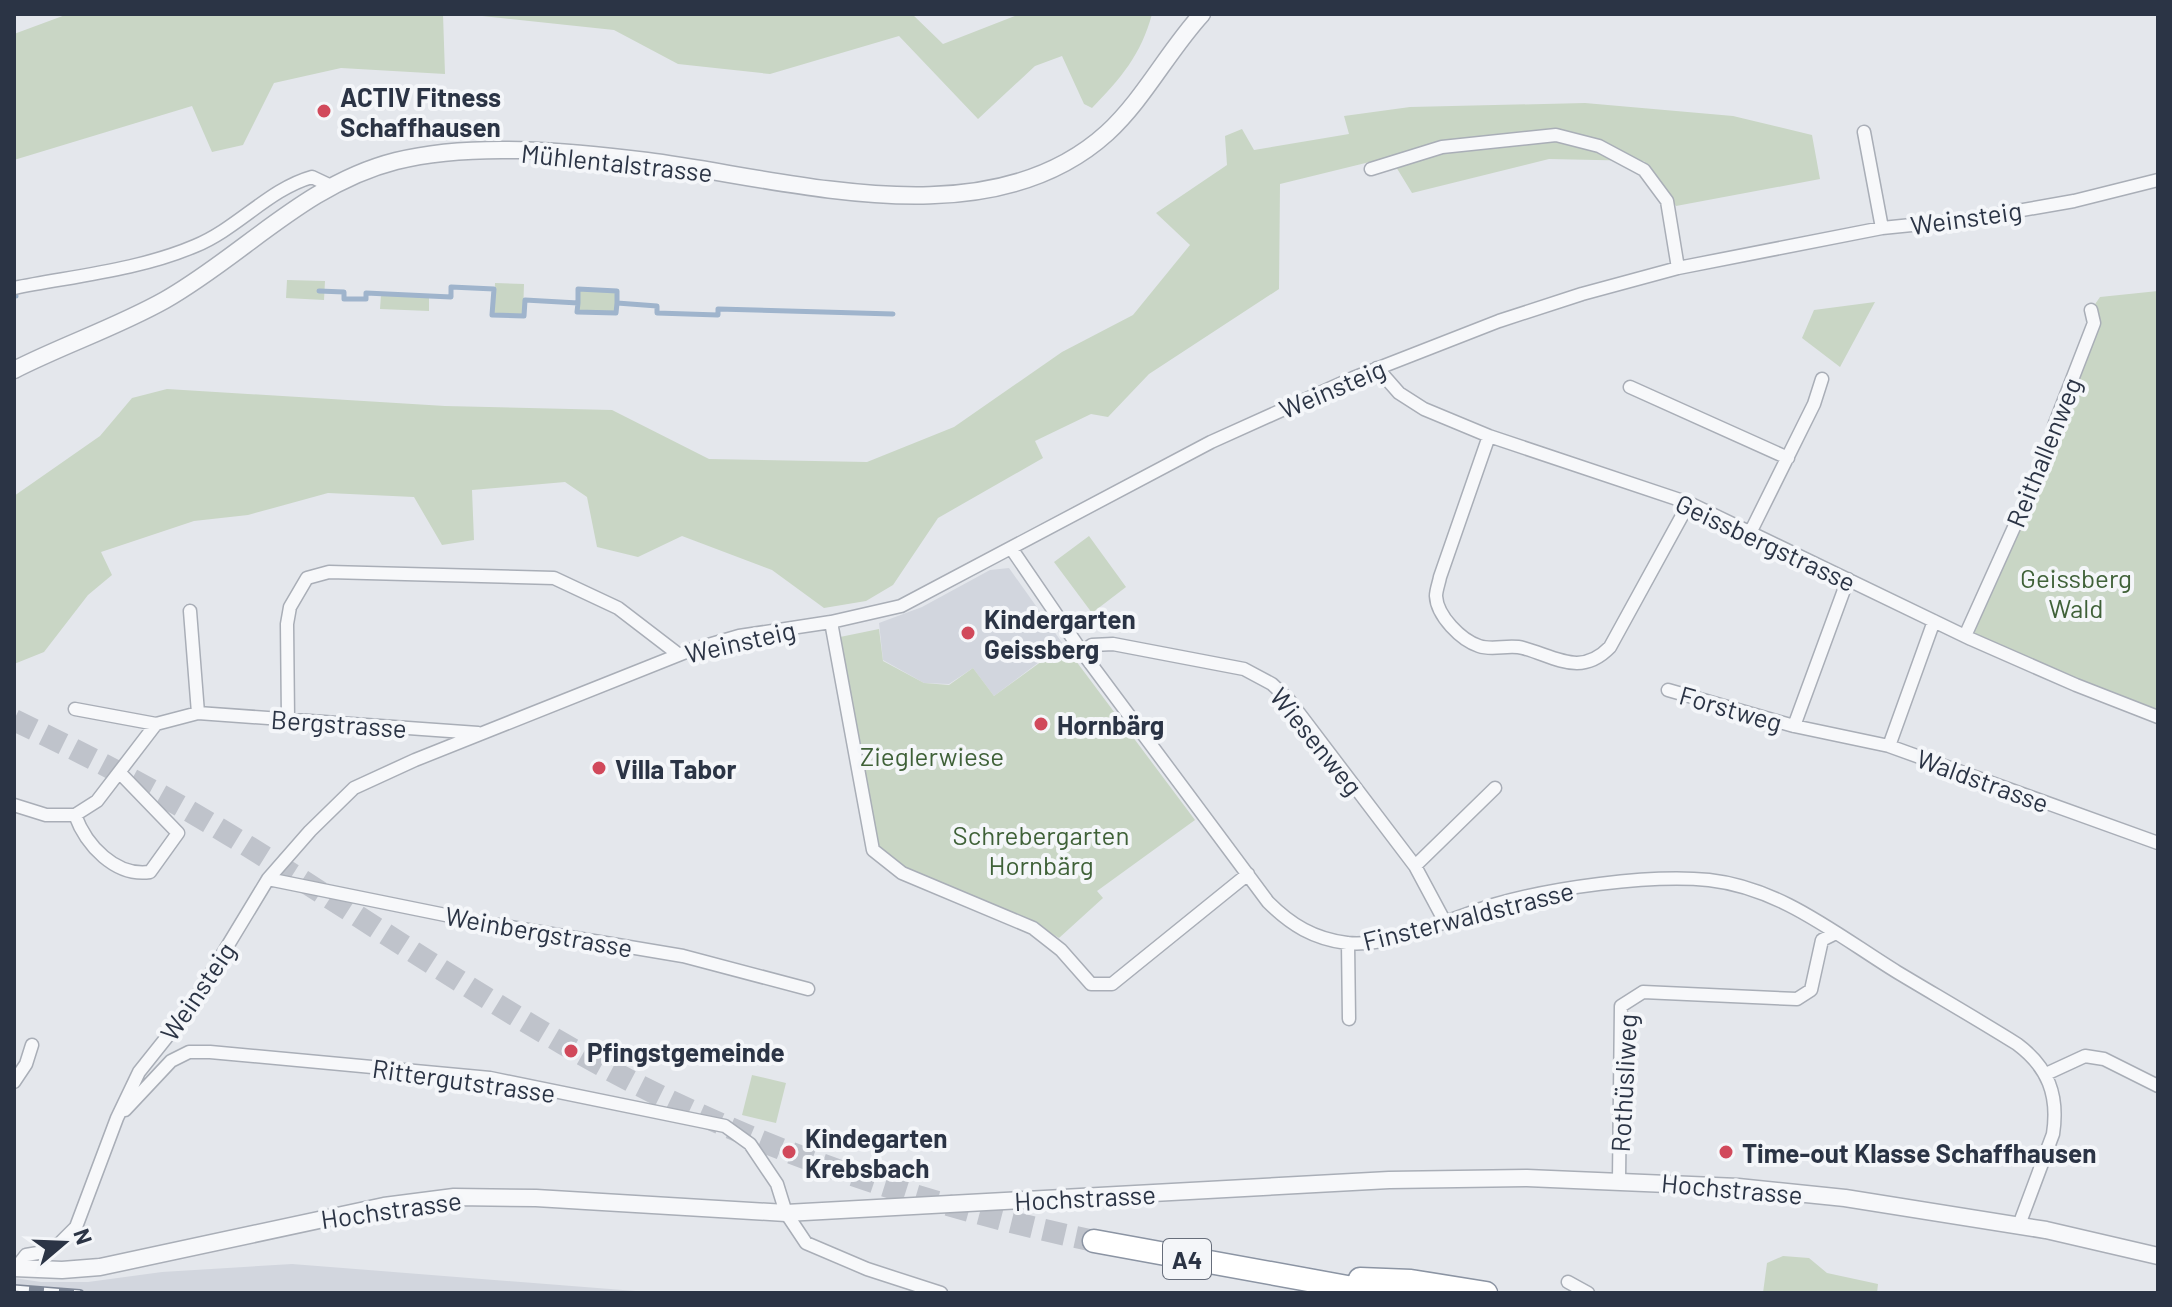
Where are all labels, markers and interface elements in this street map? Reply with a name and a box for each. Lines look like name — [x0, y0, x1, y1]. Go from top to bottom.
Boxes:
place label: ACTIV Fitness Schaffhausen — [340, 81, 501, 142]
marker: ACTIV Fitness Schaffhausen — [315, 102, 333, 120]
street label: Mühlentalstrasse — [520, 137, 714, 187]
street label: Weinsteig — [1908, 194, 2024, 240]
street label: Weinsteig — [1274, 352, 1390, 424]
street label: Reithallenweg — [1999, 373, 2087, 531]
street label: Geissbergstrasse — [1671, 487, 1861, 597]
park label: Geissberg Wald — [2020, 562, 2132, 623]
place label: Kindergarten Geissberg — [984, 603, 1136, 664]
street label: Weinsteig — [682, 613, 798, 669]
marker: Kindergarten Geissberg — [959, 624, 977, 642]
street label: Forstweg — [1676, 679, 1786, 737]
street label: Wiesenweg — [1264, 681, 1370, 801]
street label: Bergstrasse — [270, 703, 408, 743]
place label: Hornbärg — [1057, 709, 1164, 740]
marker: Hornbärg — [1032, 715, 1050, 733]
park label: Zieglerwiese — [860, 740, 1004, 771]
street label: Waldstrasse — [1913, 742, 2053, 818]
place label: Villa Tabor — [615, 753, 737, 784]
marker: Villa Tabor — [590, 759, 608, 777]
park label: Schrebergarten Hornbärg — [953, 819, 1129, 880]
street label: Finsterwaldstrasse — [1359, 874, 1577, 956]
street label: Weinbergstrasse — [443, 899, 635, 963]
street label: Weinsteig — [153, 936, 241, 1046]
street label: Rothüsliweg — [1604, 1013, 1642, 1153]
place label: Pfingstgemeinde — [587, 1036, 785, 1067]
marker: Pfingstgemeinde — [562, 1042, 580, 1060]
street label: Rittergutstrasse — [370, 1052, 558, 1108]
place label: Kindegarten Krebsbach — [805, 1122, 947, 1183]
place label: Time-out Klasse Schaffhausen — [1742, 1137, 2096, 1168]
marker: Kindegarten Krebsbach — [780, 1143, 798, 1161]
marker: Time-out Klasse Schaffhausen — [1717, 1143, 1735, 1161]
street label: Hochstrasse — [1660, 1166, 1804, 1210]
street label: Hochstrasse — [1013, 1178, 1157, 1216]
street label: Hochstrasse — [319, 1184, 463, 1234]
north arrow — [24, 1203, 104, 1283]
text: N — [69, 1225, 99, 1247]
road number: A4 — [1163, 1239, 1211, 1279]

